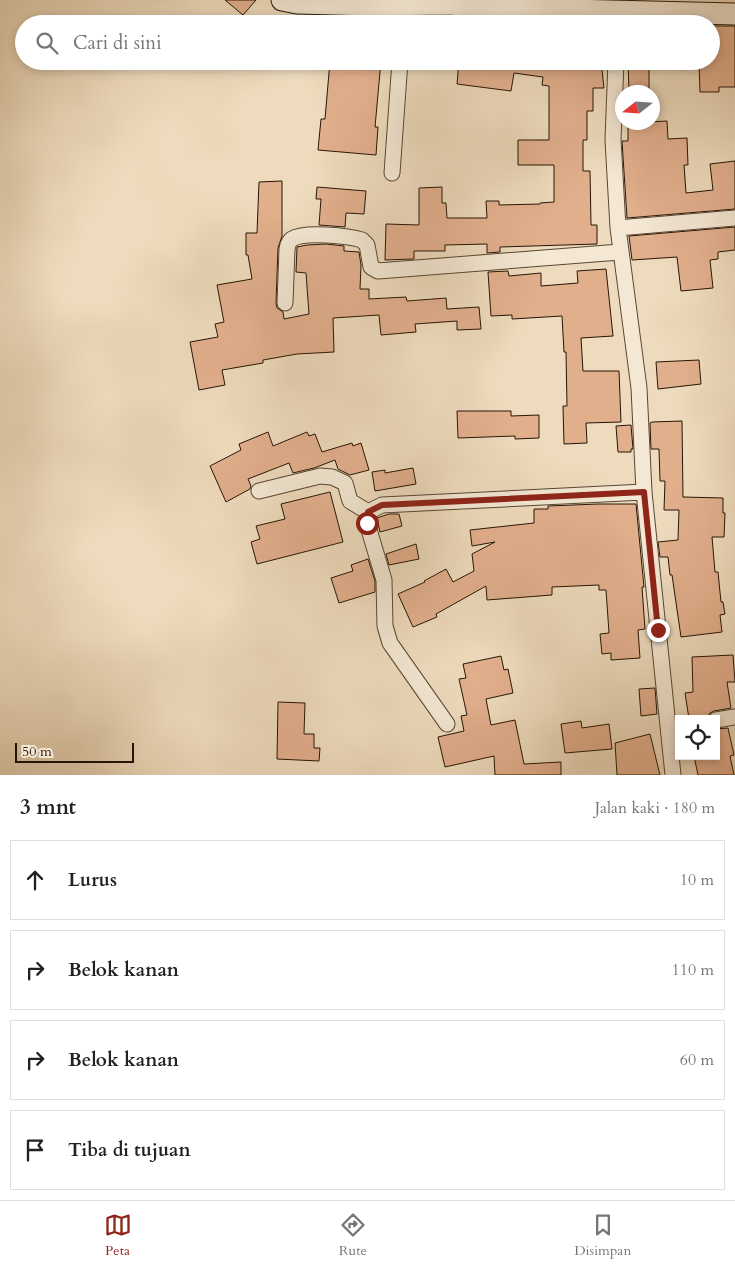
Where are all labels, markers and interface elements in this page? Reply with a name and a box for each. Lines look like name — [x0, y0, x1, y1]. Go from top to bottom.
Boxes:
search box — [15, 15, 720, 70]
icon: search — [33, 29, 61, 57]
text: Cari di sini — [73, 30, 162, 56]
north arrow — [615, 85, 660, 130]
route start — [356, 512, 379, 535]
route end — [647, 619, 670, 642]
map controls — [675, 715, 720, 760]
button: locate — [675, 715, 720, 760]
scale bar — [15, 740, 134, 763]
text: 50 m — [22, 742, 52, 761]
text: 3 mnt — [20, 793, 76, 822]
text: Jalan kaki · 180 m — [595, 797, 715, 819]
icon: ahead — [21, 866, 49, 894]
text: Lurus — [68, 867, 117, 893]
text: 10 m — [680, 869, 714, 891]
icon: right — [21, 956, 49, 984]
text: Belok kanan — [68, 957, 179, 983]
text: 110 m — [672, 959, 714, 981]
icon: right — [21, 1046, 49, 1074]
text: Belok kanan — [68, 1047, 179, 1073]
text: 60 m — [680, 1049, 714, 1071]
icon: arrive — [21, 1136, 49, 1164]
text: Tiba di tujuan — [68, 1137, 191, 1163]
tab: Peta — [104, 1211, 132, 1260]
tab: Rute — [339, 1211, 367, 1260]
tab: Disimpan — [574, 1211, 631, 1260]

